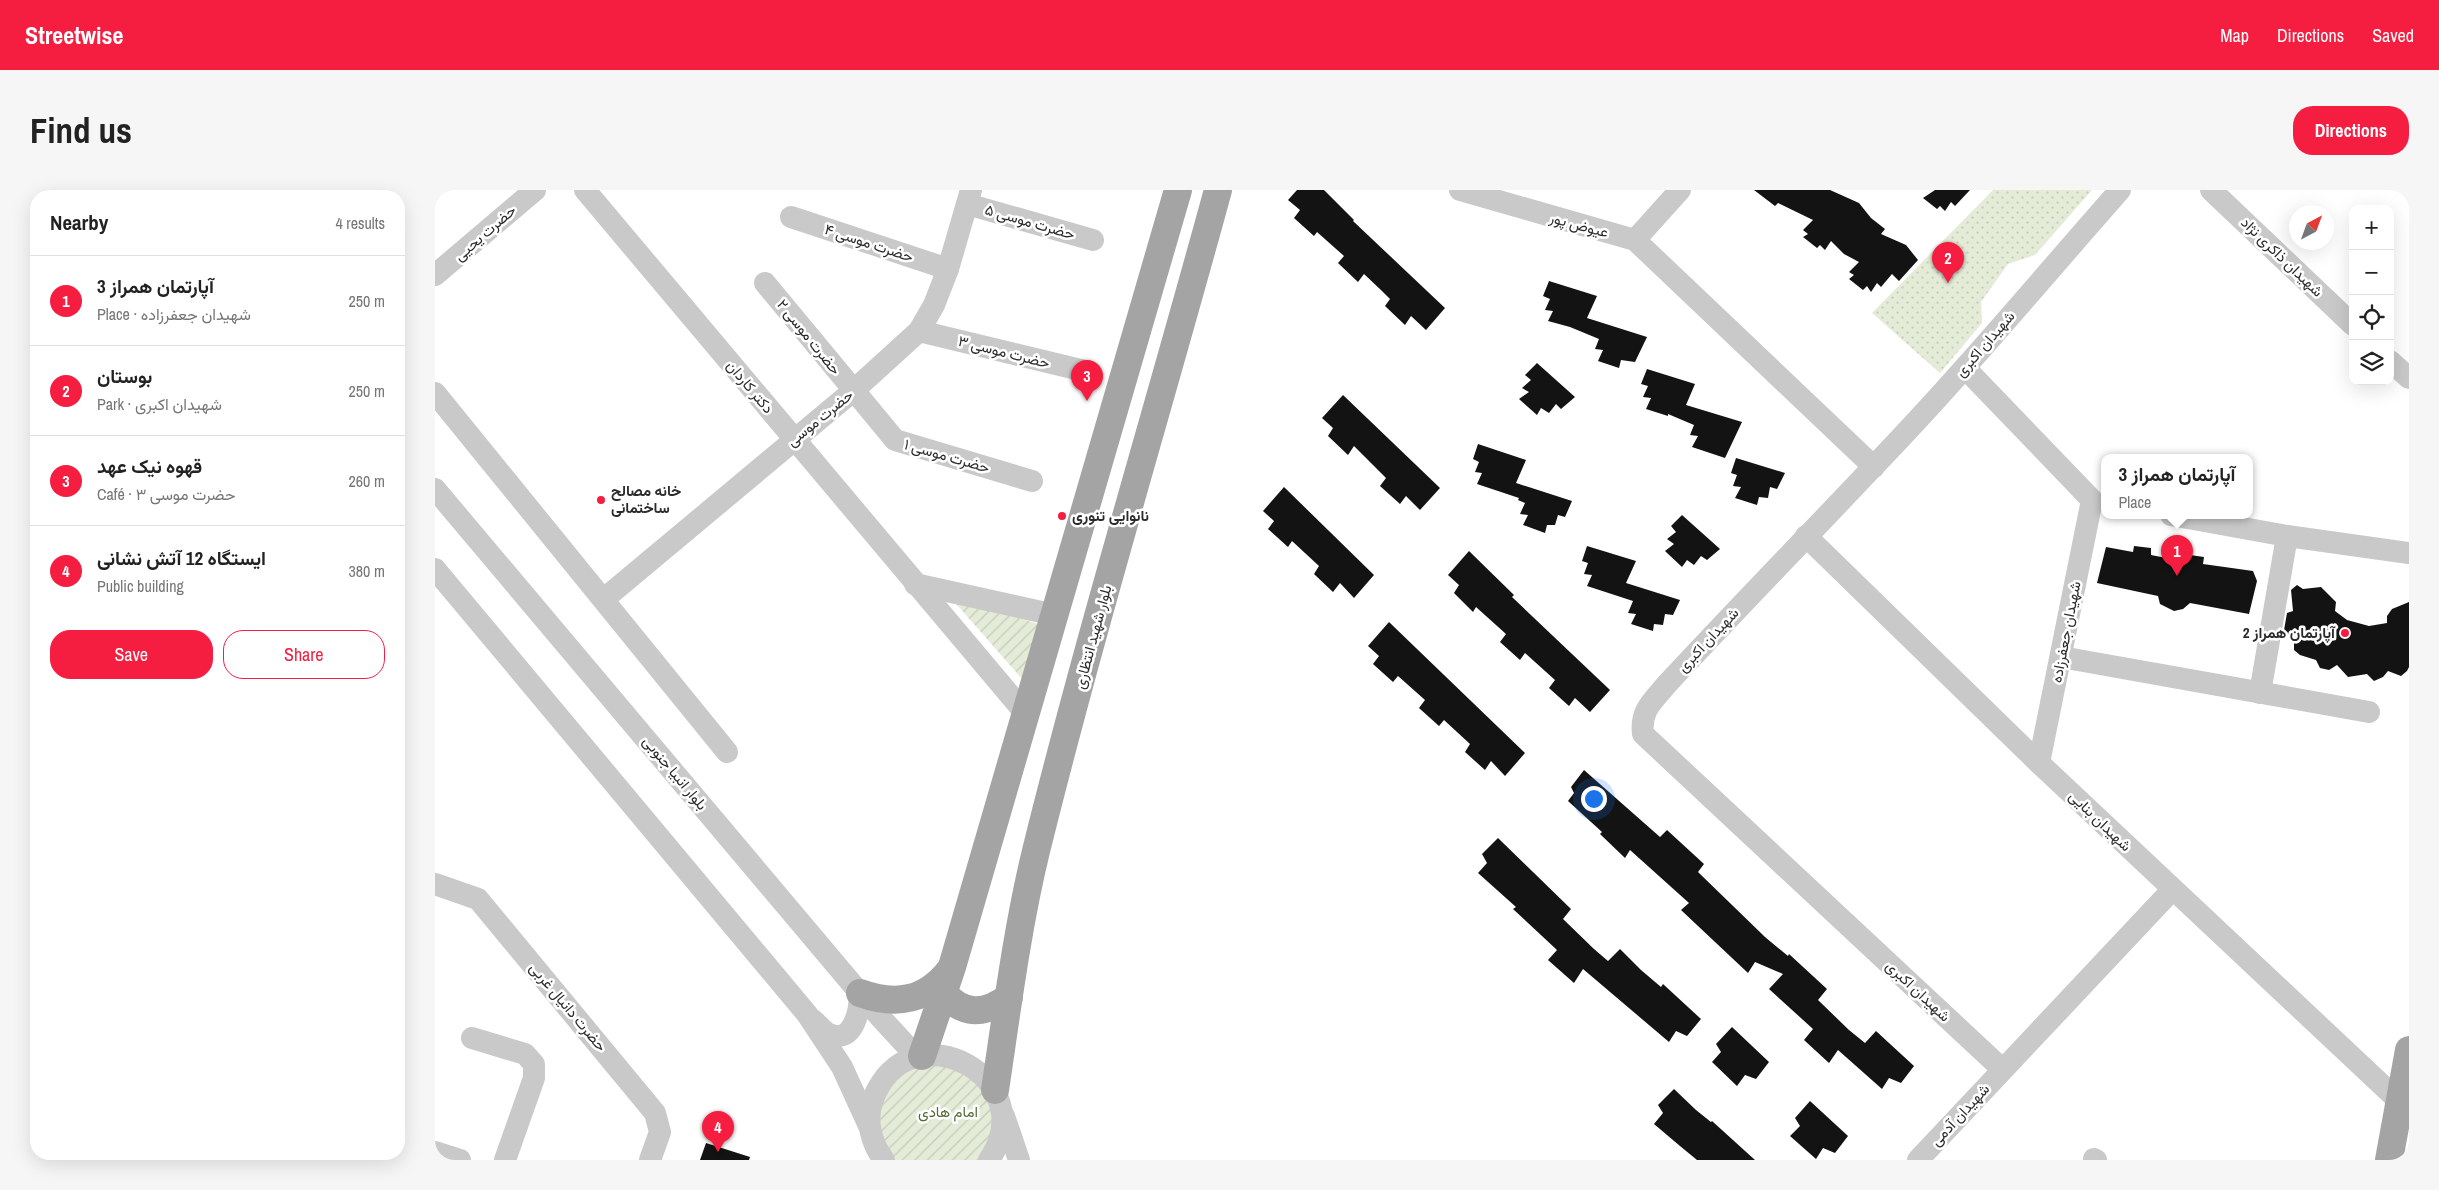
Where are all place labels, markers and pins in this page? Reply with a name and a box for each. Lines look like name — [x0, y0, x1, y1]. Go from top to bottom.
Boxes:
pin: 2 — [1932, 242, 1964, 283]
pin: 3 — [1071, 360, 1103, 401]
place label: خانه مصالح ساختمانی — [611, 480, 681, 518]
marker: خانه مصالح ساختمانی — [595, 494, 607, 506]
place label: نانوایی تنوری — [1072, 505, 1149, 526]
marker: نانوایی تنوری — [1056, 510, 1068, 522]
pin: 1 — [2161, 535, 2193, 576]
place label: آپارتمان همراز 2 — [2243, 622, 2336, 643]
marker: آپارتمان همراز 2 — [2339, 627, 2351, 639]
pin: 4 — [702, 1111, 734, 1152]

